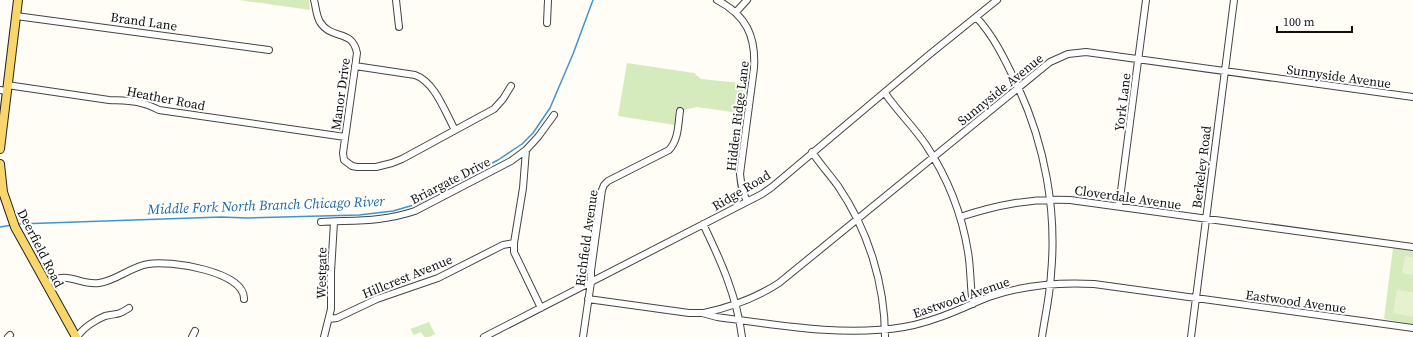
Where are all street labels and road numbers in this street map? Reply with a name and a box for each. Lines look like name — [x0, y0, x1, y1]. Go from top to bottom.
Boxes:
street label: Brand Lane — [109, 8, 179, 35]
street label: Sunnyside Avenue — [954, 49, 1047, 129]
street label: Manor Drive — [327, 56, 354, 131]
street label: Hidden Ridge Lane — [722, 60, 753, 172]
street label: Sunnyside Avenue — [1286, 61, 1393, 92]
street label: York Lane — [1110, 72, 1135, 132]
street label: Heather Road — [125, 83, 207, 115]
street label: Berkeley Road — [1188, 124, 1215, 209]
street label: Briargate Drive — [407, 153, 494, 208]
street label: Ridge Road — [709, 166, 774, 215]
street label: Cloverdale Avenue — [1073, 182, 1183, 213]
street label: Richfield Avenue — [571, 188, 602, 288]
street label: Deerfield Road — [13, 206, 68, 291]
street label: Westgate — [313, 246, 330, 299]
street label: Hillcrest Avenue — [360, 251, 455, 302]
street label: Eastwood Avenue — [910, 273, 1012, 322]
street label: Eastwood Avenue — [1244, 286, 1348, 317]

